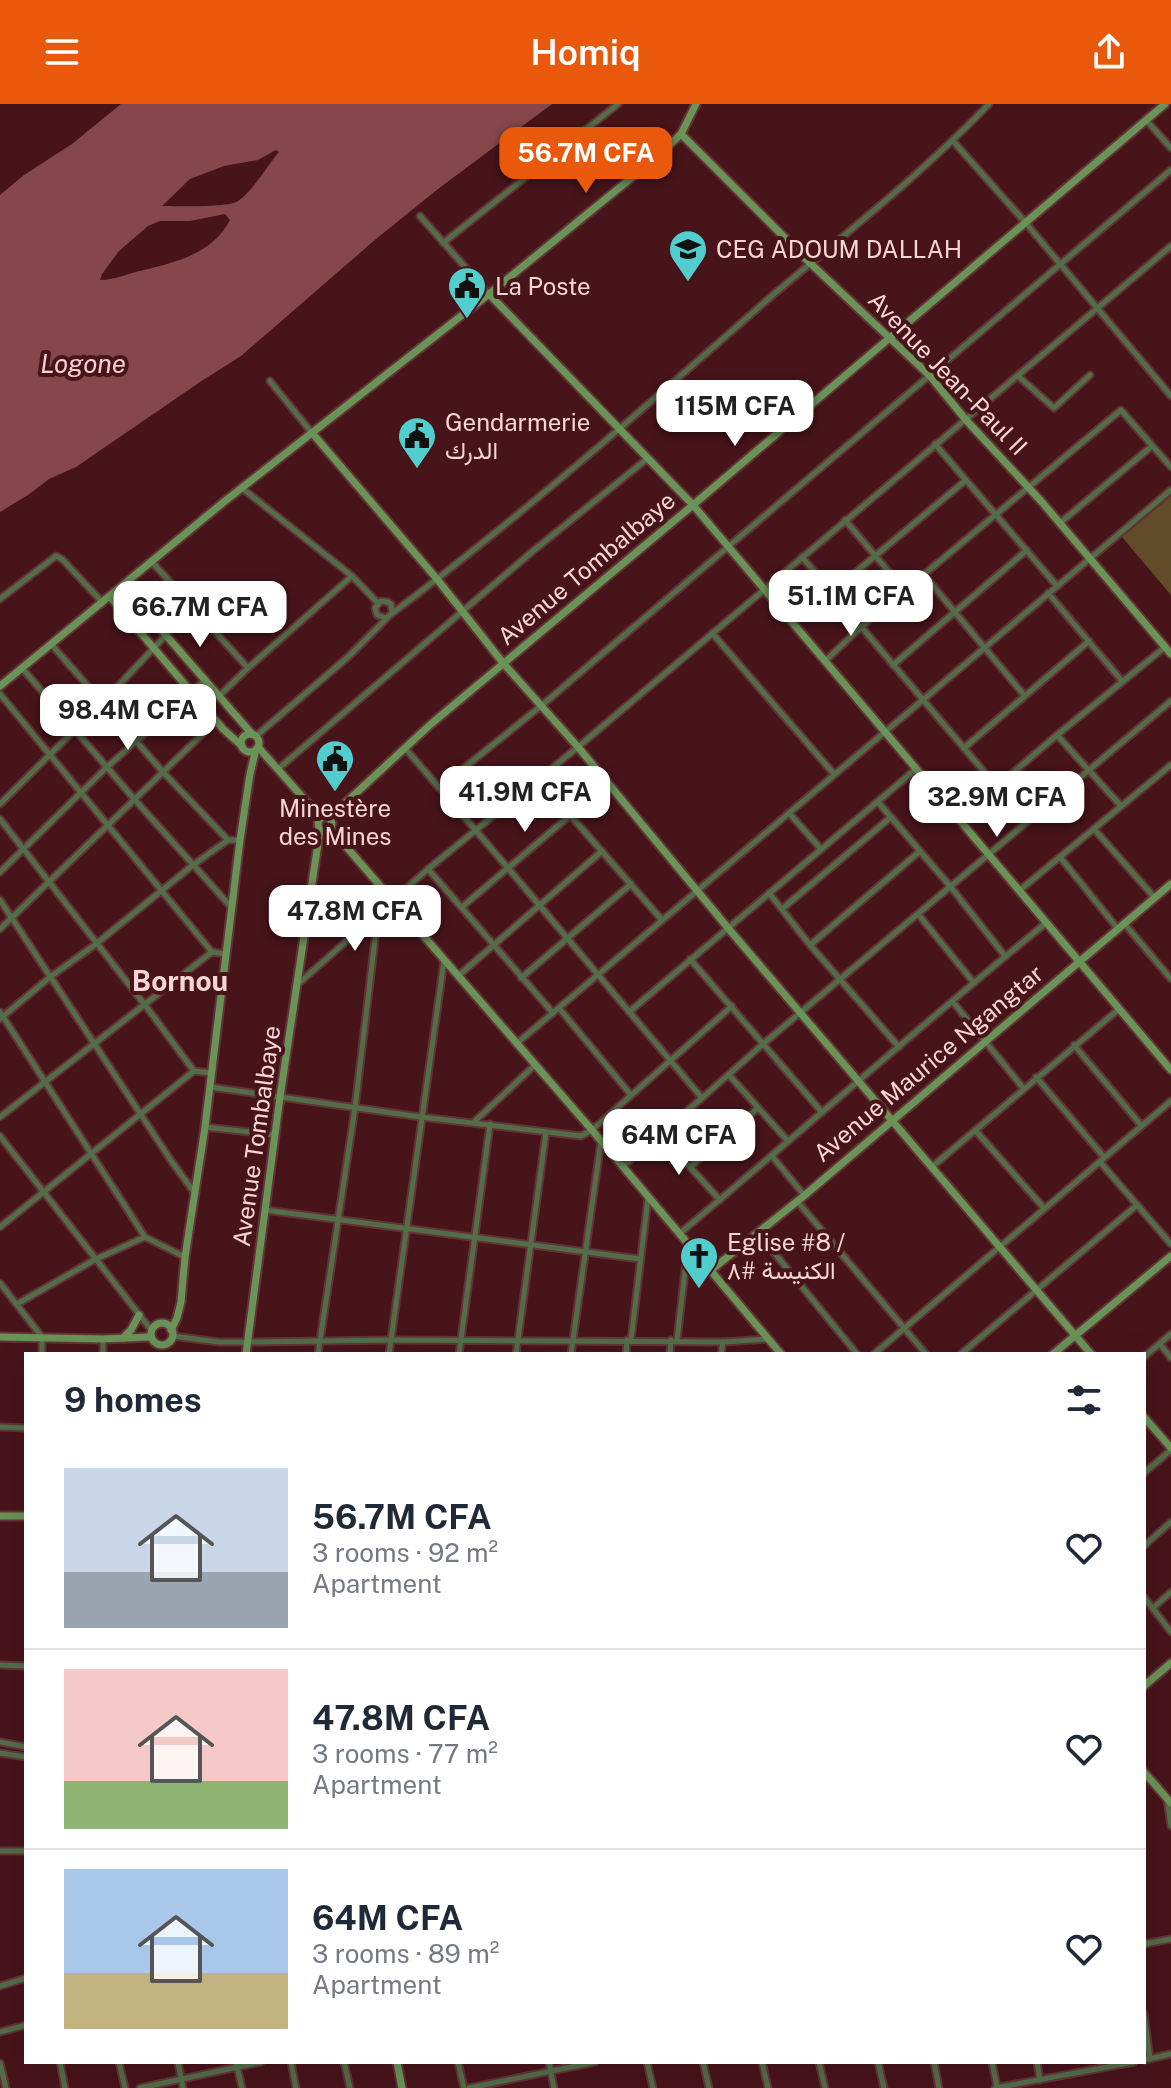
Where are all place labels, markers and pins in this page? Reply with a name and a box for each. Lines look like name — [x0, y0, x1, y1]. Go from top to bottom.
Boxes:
pin: 56.7M CFA — [494, 127, 678, 195]
school or university icon: CEG ADOUM DALLAH — [667, 228, 709, 283]
place label: CEG ADOUM DALLAH — [716, 235, 962, 263]
public building icon: La Poste — [446, 265, 488, 320]
place label: La Poste — [495, 272, 591, 300]
pin: 115M CFA — [652, 380, 818, 448]
place label: Gendarmerie الدرك — [445, 408, 590, 466]
public building icon: Gendarmerie الدرك — [396, 415, 438, 470]
pin: 51.1M CFA — [759, 570, 943, 638]
pin: 66.7M CFA — [108, 581, 292, 649]
pin: 98.4M CFA — [36, 684, 220, 752]
public building icon: Minestère des Mines — [314, 738, 356, 793]
pin: 41.9M CFA — [433, 766, 617, 834]
pin: 32.9M CFA — [905, 771, 1089, 839]
place label: Minestère des Mines — [279, 794, 391, 850]
pin: 47.8M CFA — [263, 885, 447, 953]
pin: 64M CFA — [605, 1109, 753, 1177]
place label: Eglise #8 / الكنيسة #٨ — [727, 1228, 846, 1285]
church icon: Eglise #8 / الكنيسة #٨ — [678, 1235, 720, 1290]

